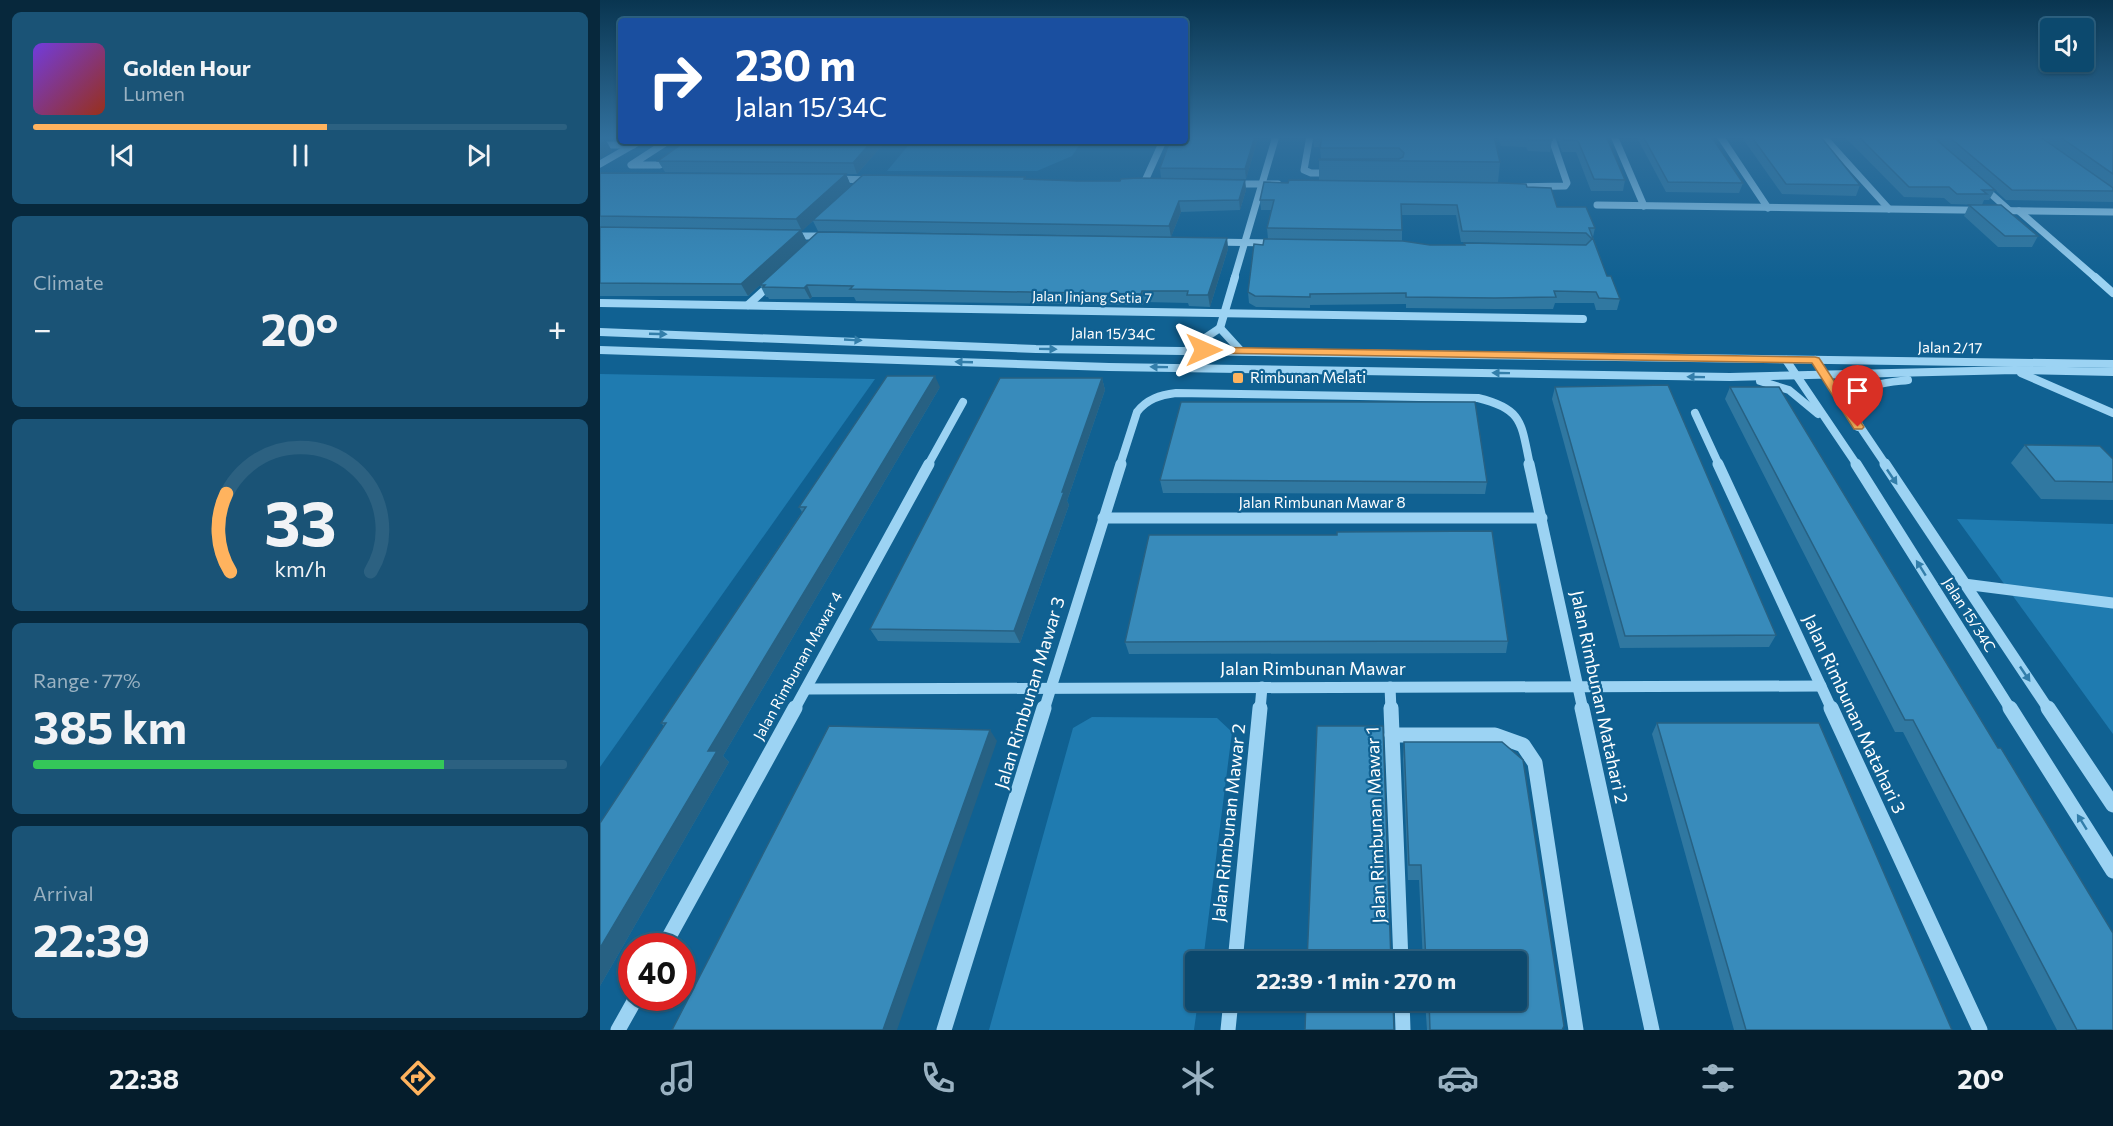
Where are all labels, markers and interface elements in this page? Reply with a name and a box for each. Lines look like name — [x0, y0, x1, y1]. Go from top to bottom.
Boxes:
map controls — [2040, 18, 2094, 72]
button: sound — [2040, 18, 2094, 72]
text: 230 m — [735, 38, 856, 90]
icon: right — [636, 42, 714, 120]
text: Golden Hour — [123, 54, 251, 81]
text: Lumen — [123, 81, 185, 105]
text: Jalan 15/34C — [735, 90, 887, 123]
icon: previous — [106, 139, 139, 172]
icon: pause — [284, 139, 317, 172]
icon: next — [462, 139, 495, 172]
text: Climate — [33, 270, 103, 294]
street label: Jalan Jinjang Setia 7 — [1032, 287, 1152, 306]
text: 20° — [261, 300, 339, 355]
text: − — [33, 307, 52, 348]
text: + — [548, 307, 567, 348]
position arrow — [1172, 318, 1236, 382]
street label: Jalan 15/34C — [1071, 323, 1155, 343]
one-way arrow — [649, 329, 668, 338]
one-way arrow — [844, 336, 863, 345]
street label: Jalan 2/17 — [1918, 337, 1983, 357]
one-way arrow — [1039, 344, 1058, 354]
one-way arrow — [955, 357, 974, 366]
one-way arrow — [1150, 363, 1169, 372]
pin — [1832, 365, 1883, 427]
place label: Rimbunan Melati — [1250, 368, 1366, 386]
one-way arrow — [1492, 368, 1511, 378]
marker: Rimbunan Melati — [1231, 371, 1245, 385]
one-way arrow — [1687, 372, 1706, 381]
icon: arrive — [1841, 374, 1874, 407]
one-way arrow — [1886, 469, 1898, 485]
text: 33 — [264, 483, 336, 559]
street label: Jalan Rimbunan Mawar 8 — [1238, 493, 1406, 511]
text: km/h — [274, 555, 326, 581]
one-way arrow — [1916, 560, 1927, 576]
street label: Jalan 15/34C — [1940, 574, 2000, 655]
street label: Jalan Rimbunan Mawar 4 — [749, 588, 845, 743]
street label: Jalan Rimbunan Matahari 2 — [1567, 588, 1633, 805]
street label: Jalan Rimbunan Mawar 3 — [989, 594, 1069, 791]
street label: Jalan Rimbunan Matahari 3 — [1799, 610, 1911, 817]
street label: Jalan Rimbunan Mawar — [1220, 657, 1406, 679]
one-way arrow — [2019, 666, 2030, 682]
text: Range · 77% — [33, 668, 141, 692]
text: 385 km — [33, 698, 187, 753]
street label: Jalan Rimbunan Mawar 2 — [1207, 723, 1249, 923]
street label: Jalan Rimbunan Mawar 1 — [1361, 726, 1389, 924]
one-way arrow — [2076, 814, 2087, 830]
text: Arrival — [33, 881, 94, 905]
text: 22:39 — [33, 911, 150, 966]
speed limit sign: 40 — [618, 933, 696, 1011]
text: 22:39 · 1 min · 270 m — [1256, 967, 1456, 994]
icon: directions — [397, 1057, 439, 1099]
icon: music — [657, 1057, 699, 1099]
icon: phone — [917, 1057, 959, 1099]
icon: climate — [1177, 1057, 1219, 1099]
icon: car — [1437, 1057, 1479, 1099]
icon: filters — [1697, 1057, 1739, 1099]
text: 22:38 — [109, 1062, 179, 1095]
text: 20° — [1957, 1062, 2004, 1095]

